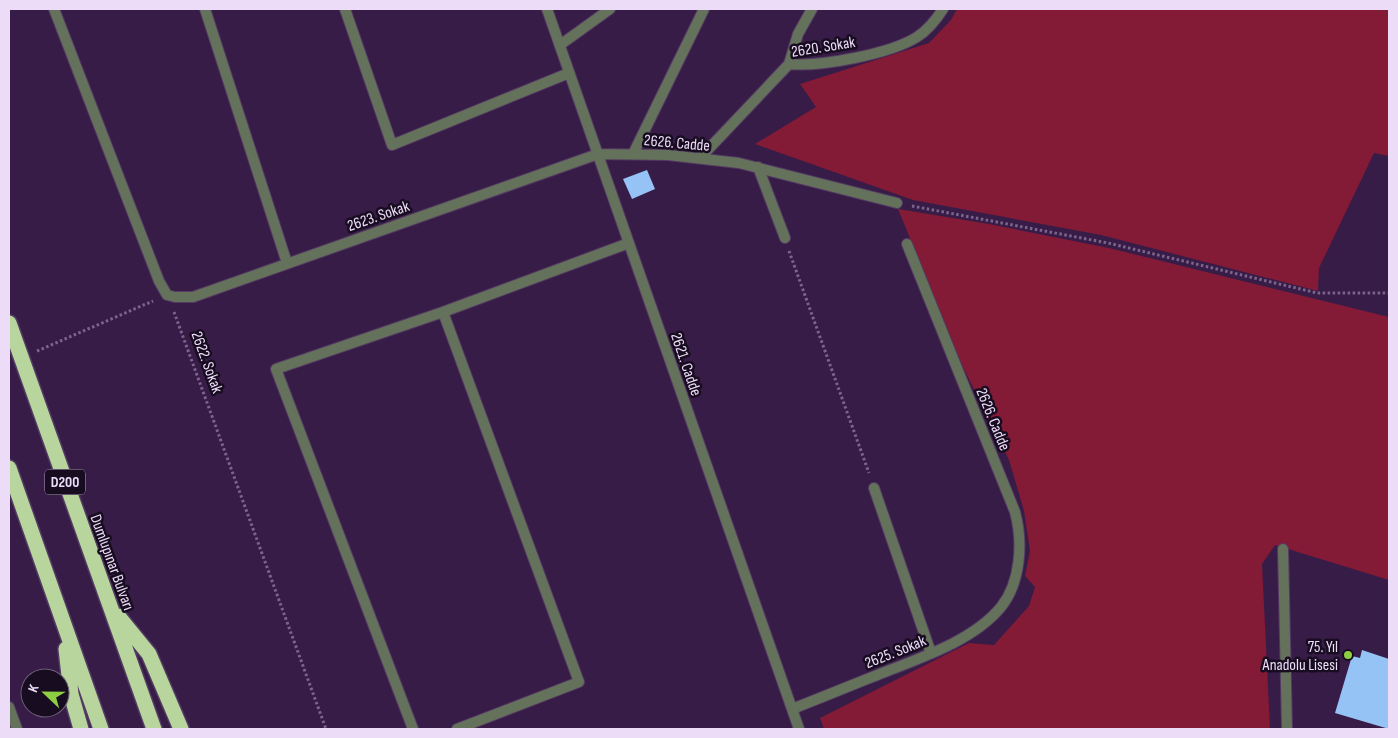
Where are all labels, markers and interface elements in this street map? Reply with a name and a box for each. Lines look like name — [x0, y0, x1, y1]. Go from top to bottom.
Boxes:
street label: 2620. Sokak — [790, 33, 857, 62]
street label: 2626. Cadde — [643, 131, 711, 156]
street label: 2623. Sokak — [345, 197, 412, 236]
street label: 2622. Sokak — [187, 329, 227, 396]
street label: 2621. Cadde — [666, 330, 705, 399]
street label: 2626. Cadde — [971, 385, 1014, 454]
road number: D200 — [45, 470, 85, 494]
street label: Dumlupınar Bulvarı — [85, 512, 138, 613]
street label: 2625. Sokak — [862, 632, 929, 673]
place label: 75. Yıl Anadolu Lisesi — [1262, 638, 1338, 675]
marker: 75. Yıl Anadolu Lisesi — [1342, 649, 1354, 661]
north arrow — [20, 668, 70, 718]
text: K — [24, 682, 43, 695]

